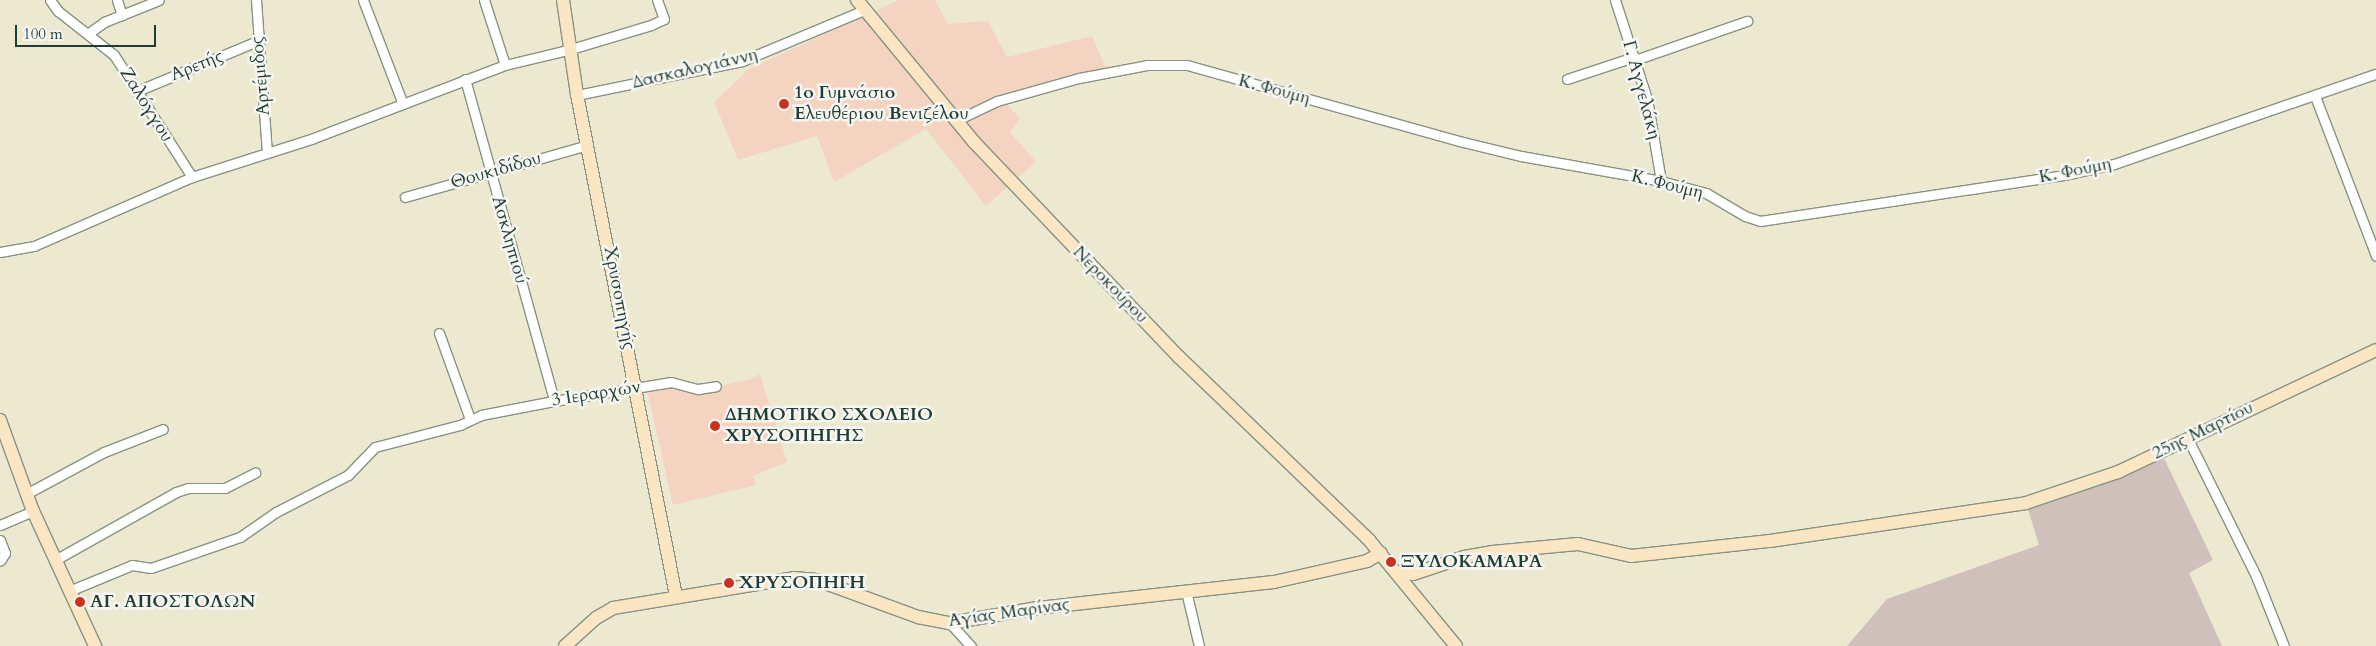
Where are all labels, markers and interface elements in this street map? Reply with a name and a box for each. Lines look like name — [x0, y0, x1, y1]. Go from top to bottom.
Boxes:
scale bar — [18, 15, 159, 47]
text: 100 m — [23, 24, 63, 44]
street label: Αρτέμιδος — [247, 35, 275, 117]
street label: Γ. Αγγελάκη — [1617, 38, 1665, 142]
street label: Δασκαλογιάννη — [630, 44, 760, 94]
street label: Αρετής — [167, 46, 227, 86]
street label: Ζαλόγγου — [115, 64, 177, 146]
street label: Κ. Φούμη — [1236, 70, 1312, 110]
place label: 1ο Γυμνάσιο Ελευθέριου Βενιζέλου — [794, 83, 969, 126]
marker: 1ο Γυμνάσιο Ελευθέριου Βενιζέλου — [778, 98, 790, 110]
street label: Θουκιδίδου — [448, 148, 544, 194]
street label: Κ. Φούμη — [2037, 153, 2113, 189]
street label: Κ. Φούμη — [1629, 166, 1705, 204]
street label: Ασκληπιού — [486, 194, 532, 286]
street label: Νεροκούρου — [1068, 242, 1152, 328]
street label: Χρυσοπηγής — [598, 245, 640, 351]
street label: 3 Ιεραρχών — [550, 376, 642, 412]
street label: 25ης Μαρτίου — [2149, 397, 2257, 465]
place label: ΔΗΜΟΤΙΚΟ ΣΧΟΛΕΙΟ ΧΡΥΣΟΠΗΓΗΣ — [725, 405, 933, 448]
marker: ΔΗΜΟΤΙΚΟ ΣΧΟΛΕΙΟ ΧΡΥΣΟΠΗΓΗΣ — [709, 420, 721, 432]
place label: ΞΥΛΟΚΑΜΑΡΑ — [1401, 551, 1542, 573]
marker: ΞΥΛΟΚΑΜΑΡΑ — [1385, 556, 1397, 568]
place label: ΧΡΥΣΟΠΗΓΗ — [739, 572, 865, 594]
marker: ΧΡΥΣΟΠΗΓΗ — [723, 577, 735, 589]
place label: ΑΓ. ΑΠΟΣΤΟΛΩΝ — [90, 591, 255, 613]
street label: Αγίας Μαρίνας — [947, 594, 1071, 632]
marker: ΑΓ. ΑΠΟΣΤΟΛΩΝ — [74, 596, 86, 608]

